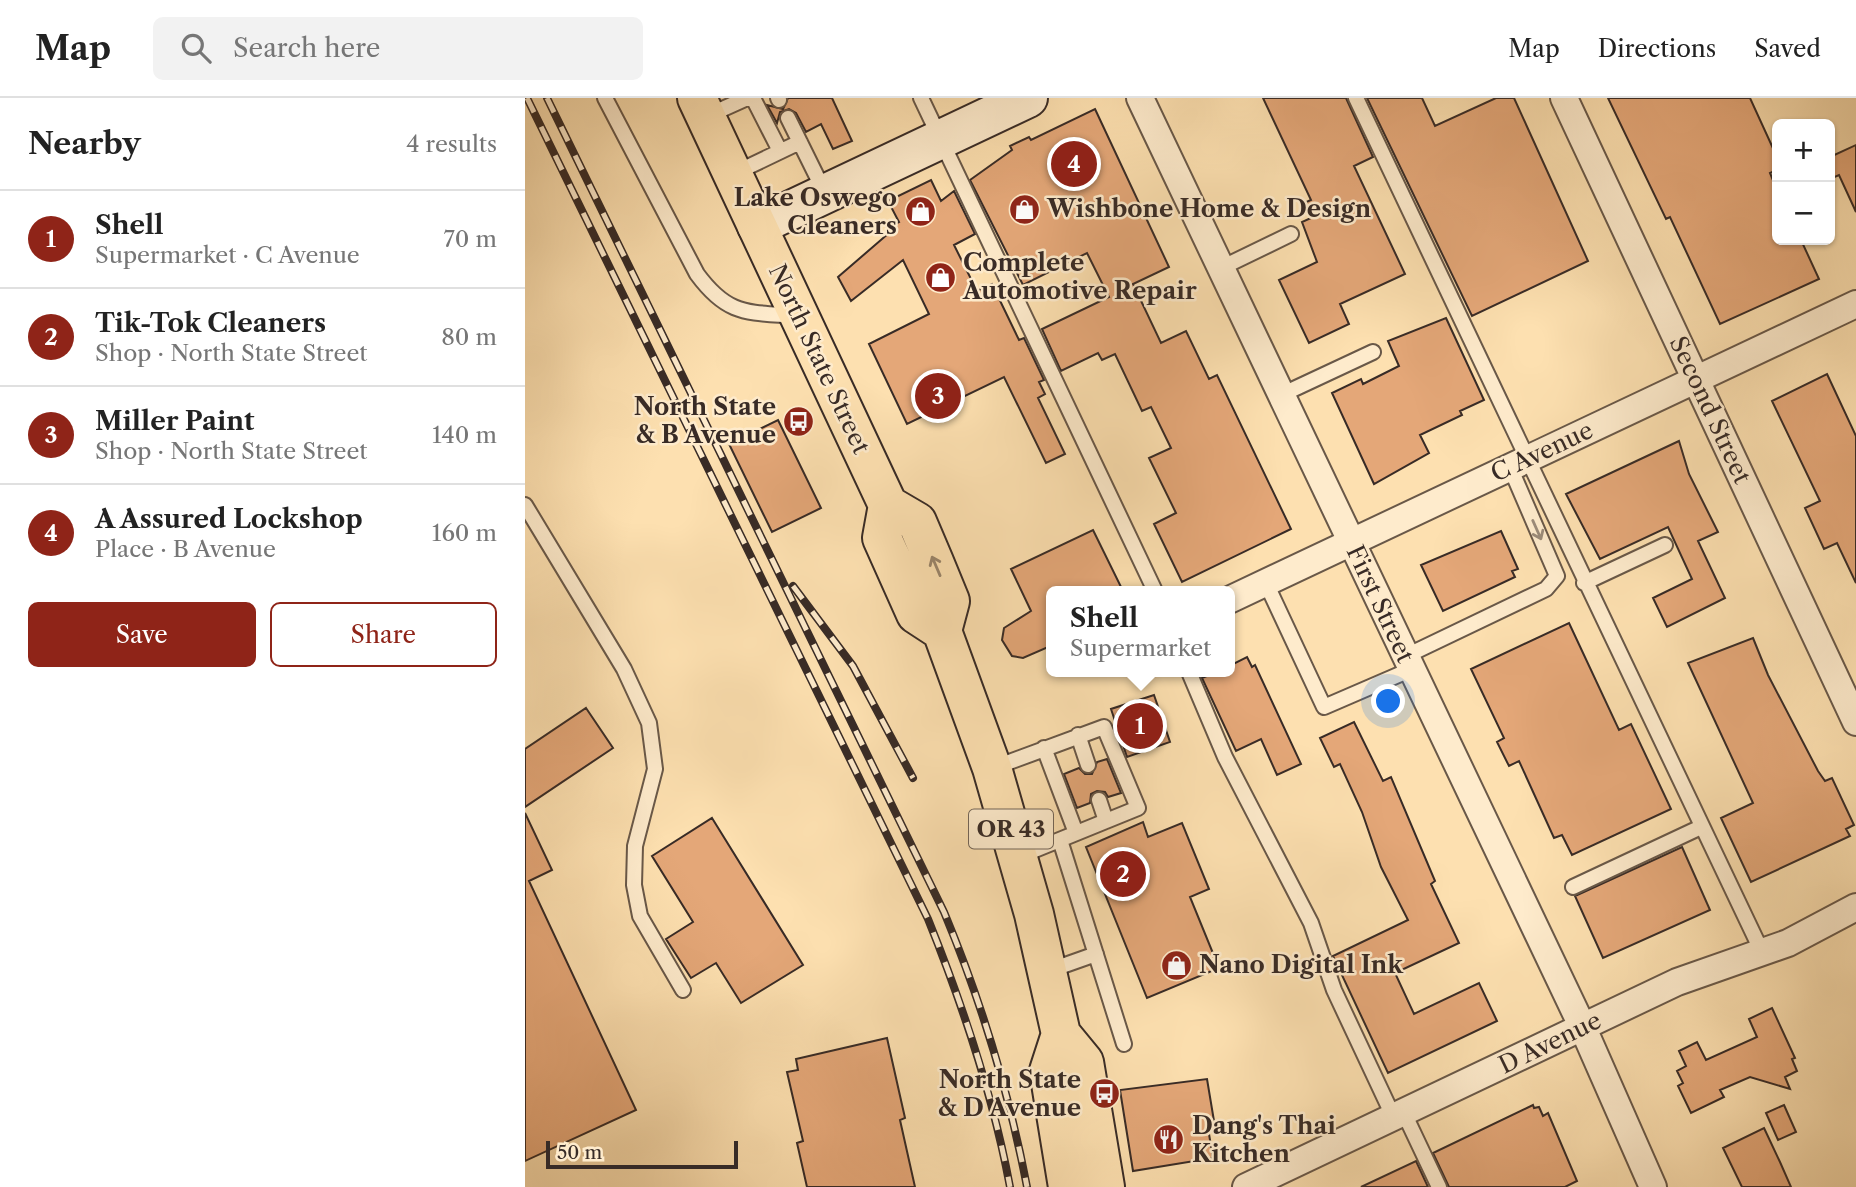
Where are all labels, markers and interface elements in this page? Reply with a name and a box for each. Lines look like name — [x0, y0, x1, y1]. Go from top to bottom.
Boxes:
search box — [153, 17, 643, 80]
text: Map — [35, 28, 111, 69]
icon: search — [177, 29, 215, 67]
text: Search here — [233, 32, 380, 64]
text: Map — [1508, 34, 1560, 63]
text: Directions — [1598, 34, 1716, 63]
text: Saved — [1754, 34, 1821, 63]
map controls — [1772, 119, 1835, 245]
button: + — [1772, 119, 1835, 182]
text: Nearby — [28, 125, 141, 162]
text: 4 results — [406, 130, 497, 158]
pin: 4 — [1051, 138, 1097, 190]
button: − — [1772, 182, 1835, 245]
place label: Lake Oswego Cleaners — [734, 183, 897, 240]
shop icon: Wishbone Home & Design — [1007, 192, 1041, 226]
place label: Wishbone Home & Design — [1046, 194, 1372, 223]
shop icon: Lake Oswego Cleaners — [903, 195, 937, 229]
text: Shell — [95, 209, 163, 241]
text: 1 — [46, 225, 56, 253]
text: 70 m — [444, 225, 497, 253]
text: Supermarket · C Avenue — [95, 241, 360, 269]
place label: Complete Automotive Repair — [962, 248, 1197, 305]
street label: North State Street — [763, 259, 876, 459]
shop icon: Complete Automotive Repair — [923, 260, 957, 294]
text: Tik-Tok Cleaners — [95, 307, 326, 339]
text: 2 — [44, 323, 58, 351]
text: 80 m — [441, 323, 497, 351]
street label: Second Street — [1664, 332, 1757, 489]
text: Shop · North State Street — [95, 339, 367, 367]
pin: 3 — [915, 370, 961, 422]
place label: North State & B Avenue — [634, 392, 776, 449]
bus stop icon: North State & B Avenue — [782, 404, 816, 438]
text: Miller Paint — [95, 405, 254, 437]
street label: C Avenue — [1486, 415, 1597, 488]
text: 3 — [45, 421, 58, 449]
text: 140 m — [432, 421, 497, 449]
text: Shop · North State Street — [95, 437, 367, 465]
text: A Assured Lockshop — [95, 503, 363, 535]
one-way arrow — [1531, 518, 1544, 540]
text: 4 — [44, 519, 58, 547]
text: 160 m — [432, 519, 497, 547]
text: Place · B Avenue — [95, 535, 276, 563]
street label: First Street — [1341, 540, 1420, 668]
one-way arrow — [929, 556, 942, 578]
popup — [1046, 586, 1235, 677]
button: Save — [28, 602, 256, 667]
button: Share — [270, 602, 497, 667]
text: Shell — [1070, 602, 1138, 634]
text: Supermarket — [1070, 634, 1211, 662]
your location — [1371, 684, 1405, 718]
pin: 1 — [1117, 700, 1163, 752]
road number: OR 43 — [969, 810, 1053, 848]
pin: 2 — [1100, 848, 1146, 900]
shop icon: Nano Digital Ink — [1159, 948, 1193, 982]
place label: Nano Digital Ink — [1199, 950, 1404, 979]
street label: D Avenue — [1494, 1005, 1606, 1080]
place label: North State & D Avenue — [937, 1065, 1081, 1122]
bus stop icon: North State & D Avenue — [1087, 1077, 1121, 1111]
place label: Dang's Thai Kitchen — [1192, 1111, 1336, 1168]
restaurant icon: Dang's Thai Kitchen — [1152, 1123, 1186, 1157]
scale bar — [546, 1138, 739, 1170]
text: 50 m — [557, 1141, 602, 1164]

